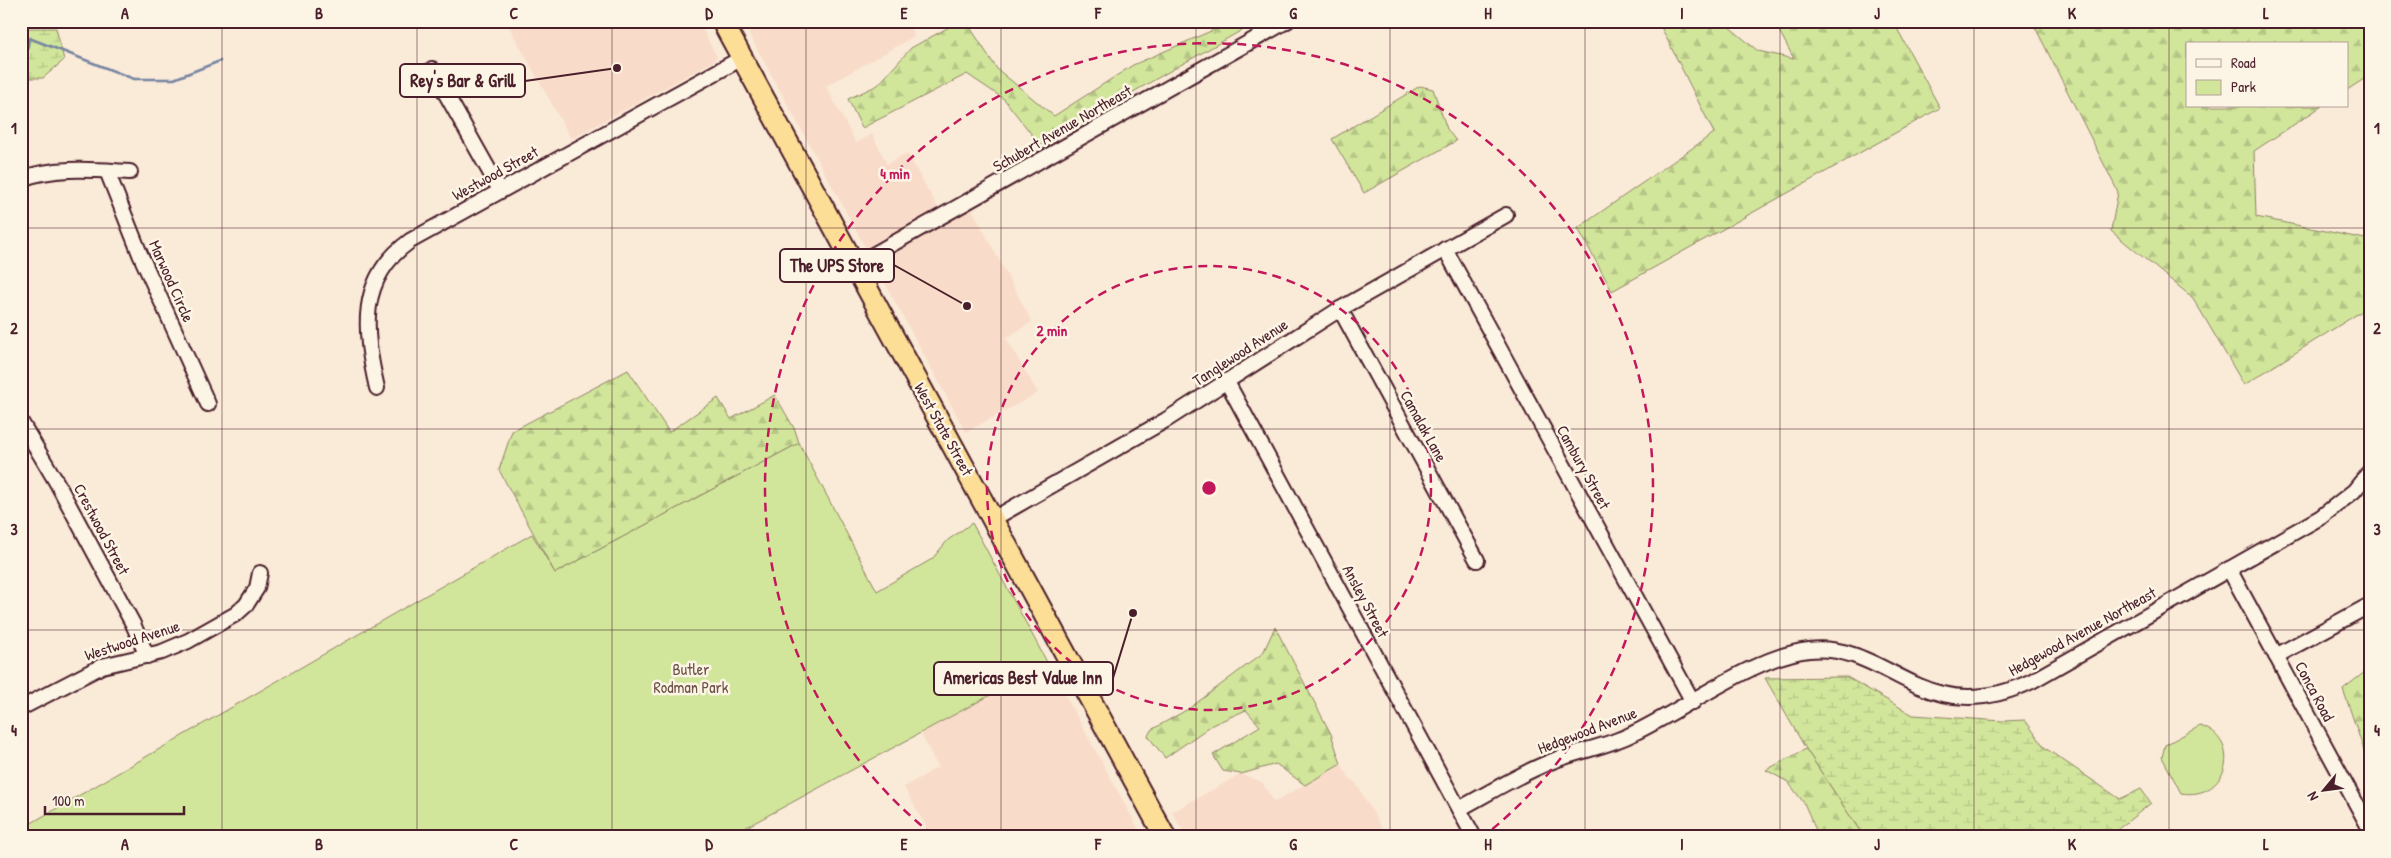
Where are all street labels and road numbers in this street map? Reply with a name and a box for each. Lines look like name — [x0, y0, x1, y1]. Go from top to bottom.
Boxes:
street label: Schubert Avenue Northeast — [989, 79, 1136, 177]
street label: Westwood Street — [448, 140, 542, 206]
street label: Marwood Circle — [144, 237, 200, 326]
street label: Tanglewood Avenue — [1188, 313, 1292, 391]
street label: West State Street — [909, 378, 979, 480]
street label: Camalak Lane — [1395, 386, 1453, 466]
street label: Cambury Street — [1552, 421, 1616, 513]
street label: Crestwood Street — [69, 479, 136, 579]
street label: Ansley Street — [1338, 561, 1395, 642]
street label: Hedgewood Avenue Northeast — [2004, 581, 2160, 681]
street label: Westwood Avenue — [82, 614, 183, 666]
street label: Conca Road — [2290, 657, 2340, 725]
street label: Hedgewood Avenue — [1534, 701, 1640, 759]

